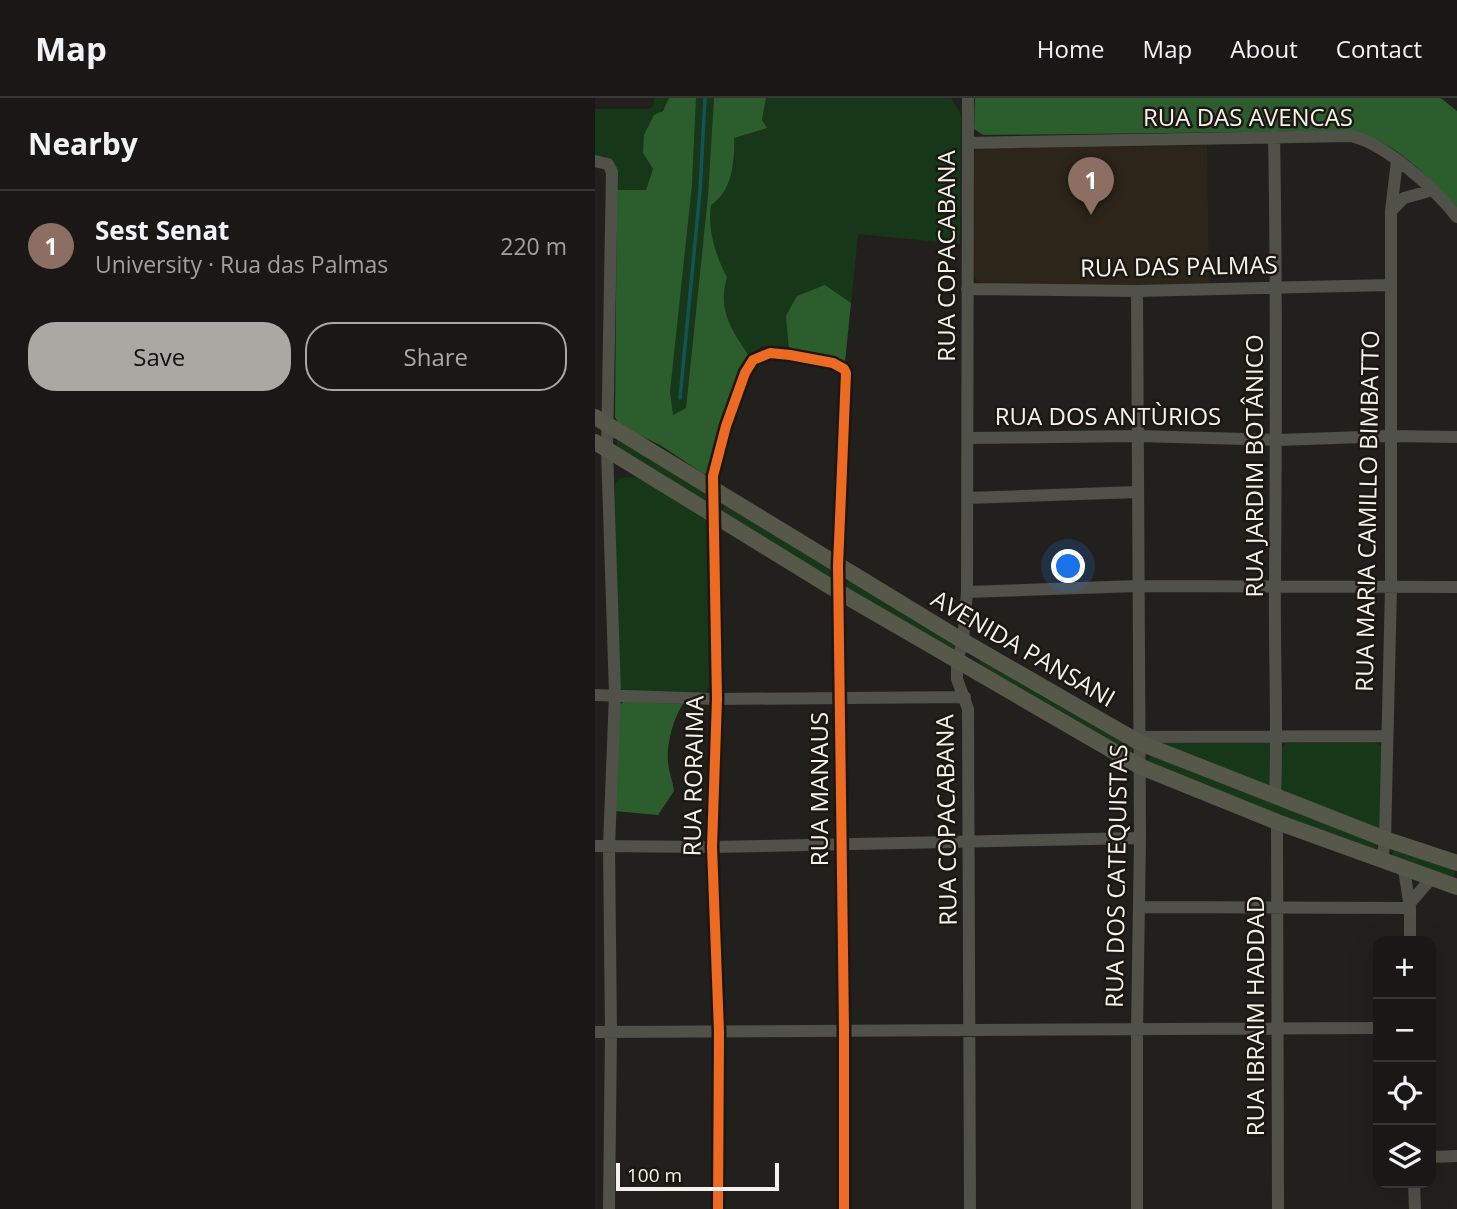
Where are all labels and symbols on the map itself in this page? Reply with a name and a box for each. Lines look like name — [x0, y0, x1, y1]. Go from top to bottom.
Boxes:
street label: RUA DAS AVENCAS — [1143, 100, 1353, 133]
street label: RUA COPACABANA — [929, 150, 962, 362]
pin: 1 — [1068, 157, 1114, 215]
street label: RUA DAS PALMAS — [1080, 247, 1278, 284]
street label: RUA MARIA CAMILLO BIMBATTO — [1347, 330, 1386, 692]
street label: RUA JARDIM BOTÂNICO — [1237, 334, 1270, 598]
street label: RUA DOS ANTÙRIOS — [995, 399, 1221, 432]
your location — [1051, 549, 1085, 583]
street label: AVENIDA PANSANI — [926, 582, 1122, 714]
street label: RUA RORAIMA — [675, 695, 710, 857]
street label: RUA MANAUS — [802, 712, 835, 866]
street label: RUA COPACABANA — [927, 713, 964, 926]
street label: RUA DOS CATEQUISTAS — [1097, 744, 1134, 1008]
street label: RUA IBRAIM HADDAD — [1238, 896, 1271, 1136]
scale bar — [616, 1160, 779, 1192]

